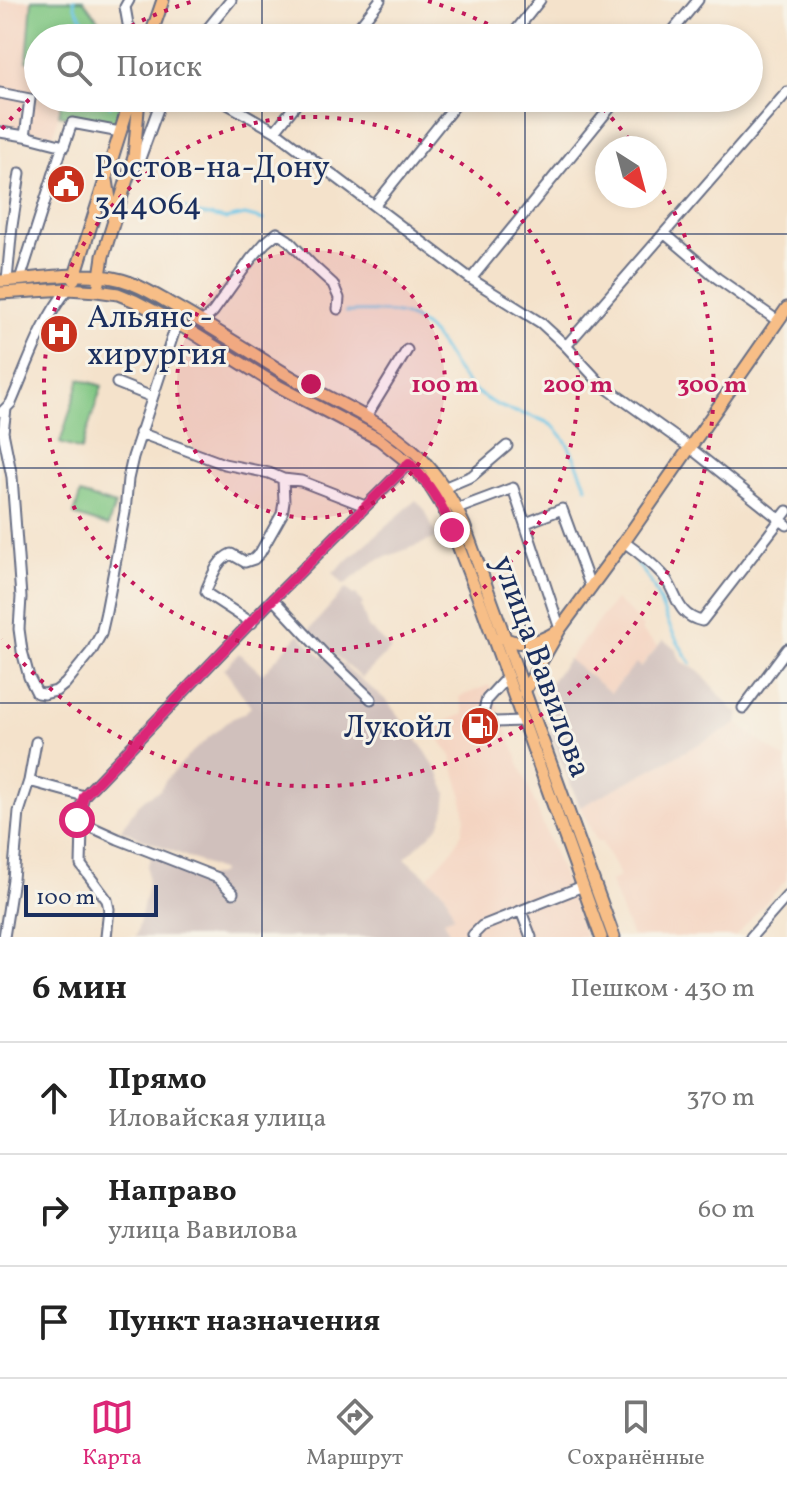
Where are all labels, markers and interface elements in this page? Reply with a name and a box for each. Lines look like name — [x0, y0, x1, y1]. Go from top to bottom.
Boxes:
search box — [24, 24, 763, 112]
icon: search — [52, 46, 96, 90]
text: Поиск — [116, 47, 202, 89]
north arrow — [595, 136, 667, 208]
place label: Ростов-на-Дону 344064 — [94, 147, 330, 228]
public building icon: Ростов-на-Дону 344064 — [45, 163, 87, 205]
place label: Альянс - хирургия — [87, 297, 227, 378]
hospital icon: Альянс - хирургия — [38, 313, 80, 355]
text: 100 m — [411, 369, 479, 403]
text: 200 m — [543, 369, 613, 403]
text: 300 m — [677, 369, 747, 403]
centre of rings — [297, 370, 325, 398]
route end — [434, 512, 470, 548]
street label: улица Вавилова — [480, 550, 601, 784]
fuel station icon: Лукойл — [459, 705, 501, 747]
place label: Лукойл — [343, 707, 452, 751]
route start — [59, 802, 95, 838]
scale bar — [24, 881, 158, 917]
text: 100 m — [36, 883, 95, 914]
text: 6 мин — [32, 966, 127, 1013]
text: Пешком · 430 m — [570, 971, 755, 1007]
text: Прямо — [108, 1059, 207, 1101]
icon: ahead — [32, 1076, 76, 1120]
text: 370 m — [686, 1080, 755, 1116]
text: Иловайская улица — [108, 1101, 326, 1137]
text: Направо — [108, 1171, 237, 1213]
icon: right — [32, 1188, 76, 1232]
text: 60 m — [698, 1192, 755, 1228]
text: улица Вавилова — [108, 1213, 298, 1249]
icon: arrive — [32, 1300, 76, 1344]
text: Пункт назначения — [108, 1301, 380, 1343]
tab: Карта — [82, 1395, 142, 1474]
tab: Маршрут — [306, 1395, 403, 1474]
tab: Сохранённые — [568, 1395, 705, 1474]

